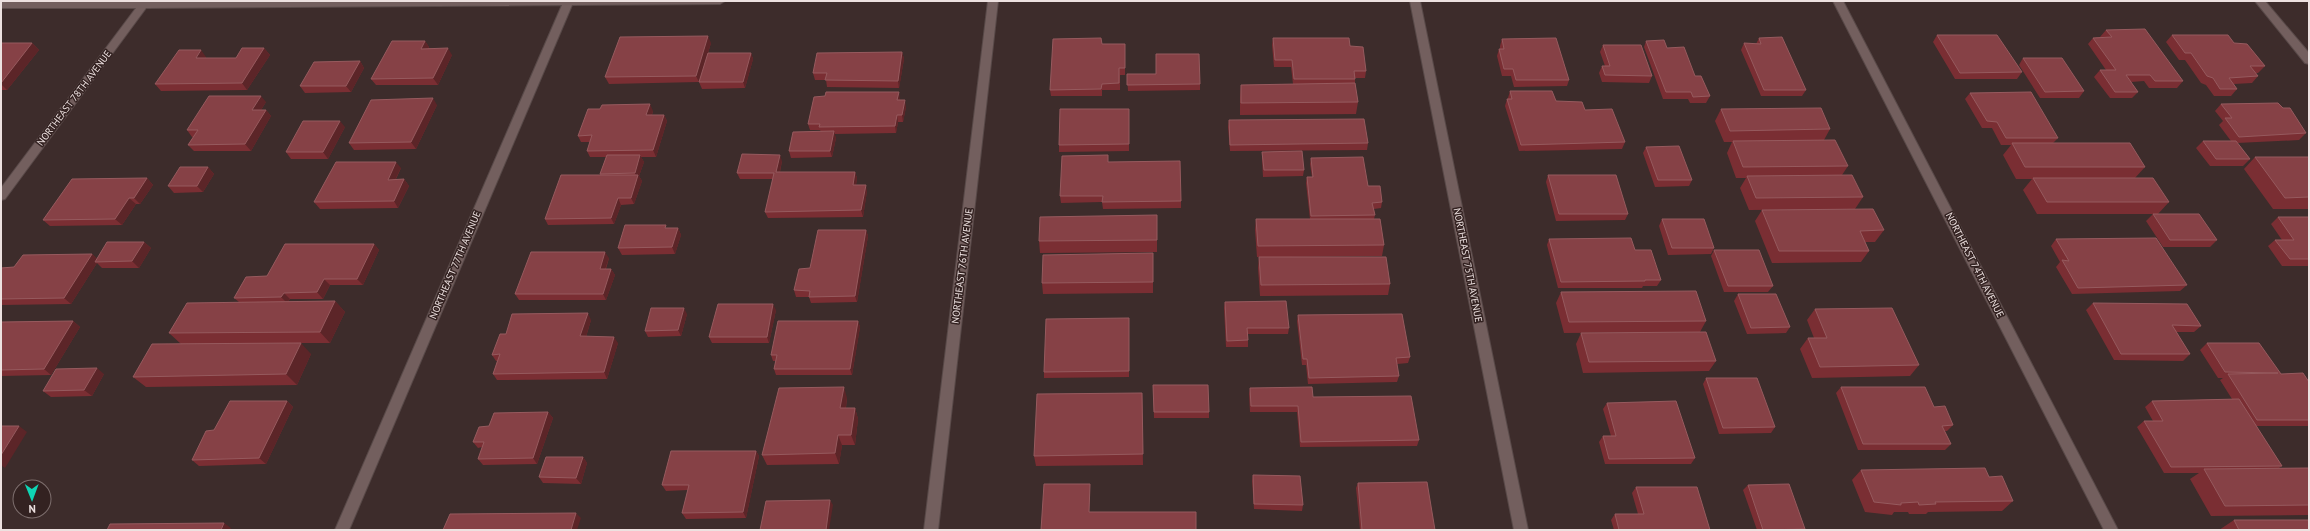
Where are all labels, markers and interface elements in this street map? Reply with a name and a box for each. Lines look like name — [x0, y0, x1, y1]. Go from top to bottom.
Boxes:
street label: NORTHEAST 78TH AVENUE — [34, 48, 114, 148]
street label: NORTHEAST 75TH AVENUE — [1451, 207, 1485, 323]
street label: NORTHEAST 76TH AVENUE — [948, 208, 976, 324]
street label: NORTHEAST 77TH AVENUE — [426, 209, 484, 321]
street label: NORTHEAST 74TH AVENUE — [1943, 210, 2007, 320]
north arrow — [12, 479, 52, 519]
text: N — [28, 502, 36, 516]

